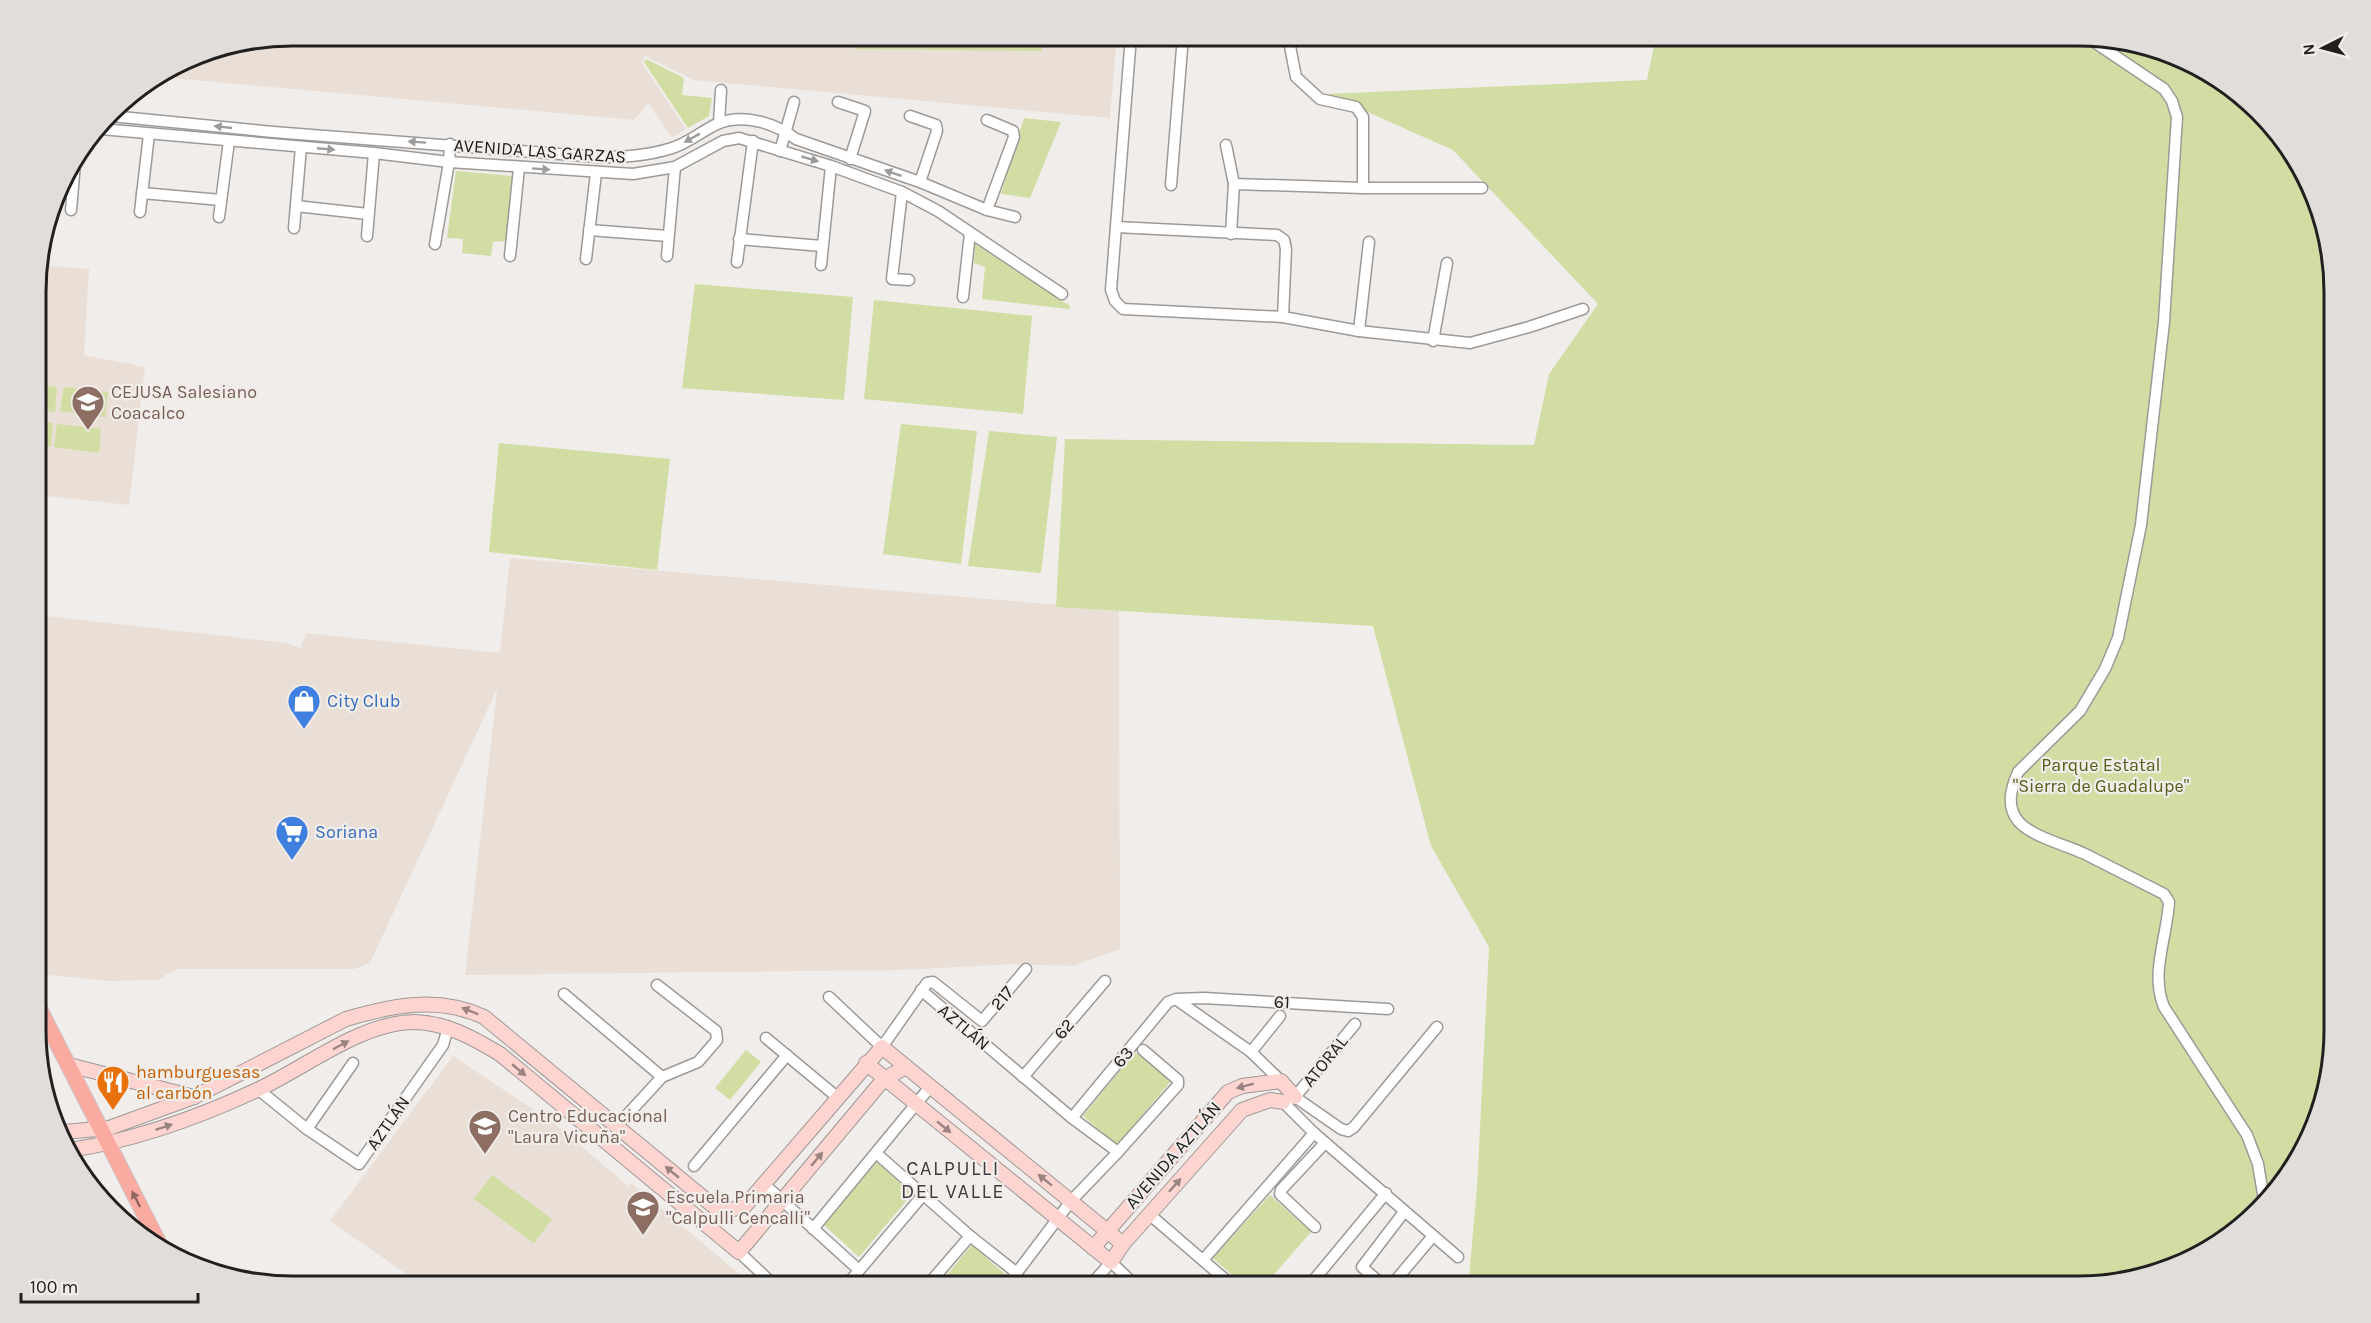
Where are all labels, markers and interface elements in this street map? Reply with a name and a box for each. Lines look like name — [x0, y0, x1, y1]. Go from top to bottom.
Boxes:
north arrow — [2293, 18, 2353, 78]
text: N — [2299, 43, 2319, 56]
one-way arrow — [213, 122, 232, 132]
one-way arrow — [683, 133, 700, 143]
street label: AVENIDA LAS GARZAS — [453, 134, 627, 168]
one-way arrow — [407, 137, 426, 147]
one-way arrow — [317, 144, 336, 154]
one-way arrow — [801, 155, 819, 164]
one-way arrow — [532, 164, 551, 174]
one-way arrow — [884, 168, 902, 178]
place label: CEJUSA Salesiano Coacalco — [111, 381, 257, 424]
school or university icon: CEJUSA Salesiano Coacalco — [70, 384, 106, 431]
shop icon: City Club — [286, 683, 322, 730]
place label: City Club — [327, 690, 400, 712]
park label: Parque Estatal "Sierra de Guadalupe" — [2013, 754, 2189, 797]
supermarket icon: Soriana — [274, 814, 310, 861]
place label: Soriana — [315, 821, 378, 843]
street label: 217 — [986, 981, 1019, 1015]
street label: 61 — [1273, 991, 1291, 1013]
street label: AZTLÁN — [934, 998, 995, 1055]
one-way arrow — [461, 1006, 479, 1016]
street label: 62 — [1049, 1014, 1079, 1044]
street label: ATORAL — [1298, 1030, 1353, 1091]
one-way arrow — [333, 1040, 350, 1050]
street label: 63 — [1108, 1042, 1138, 1072]
place label: hamburguesas al carbón — [136, 1061, 261, 1104]
one-way arrow — [511, 1063, 526, 1076]
restaurant icon: hamburguesas al carbón — [95, 1064, 131, 1111]
one-way arrow — [1235, 1082, 1254, 1092]
street label: AZTLÁN — [361, 1091, 415, 1154]
street label: AVENIDA AZTLÁN — [1120, 1096, 1226, 1213]
place label: Centro Educacional "Laura Vicuña" — [508, 1105, 668, 1148]
school or university icon: Centro Educacional "Laura Vicuña" — [467, 1108, 503, 1155]
one-way arrow — [936, 1120, 952, 1133]
one-way arrow — [155, 1122, 173, 1131]
one-way arrow — [811, 1151, 824, 1167]
district label: CALPULLI DEL VALLE — [901, 1157, 1005, 1203]
one-way arrow — [664, 1165, 680, 1178]
one-way arrow — [1038, 1174, 1053, 1187]
one-way arrow — [1168, 1178, 1181, 1193]
place label: Escuela Primaria "Calpulli Cencalli" — [666, 1186, 810, 1229]
school or university icon: Escuela Primaria "Calpulli Cencalli" — [625, 1189, 661, 1236]
one-way arrow — [131, 1190, 141, 1207]
scale bar — [21, 1266, 198, 1304]
text: 100 m — [30, 1276, 78, 1298]

